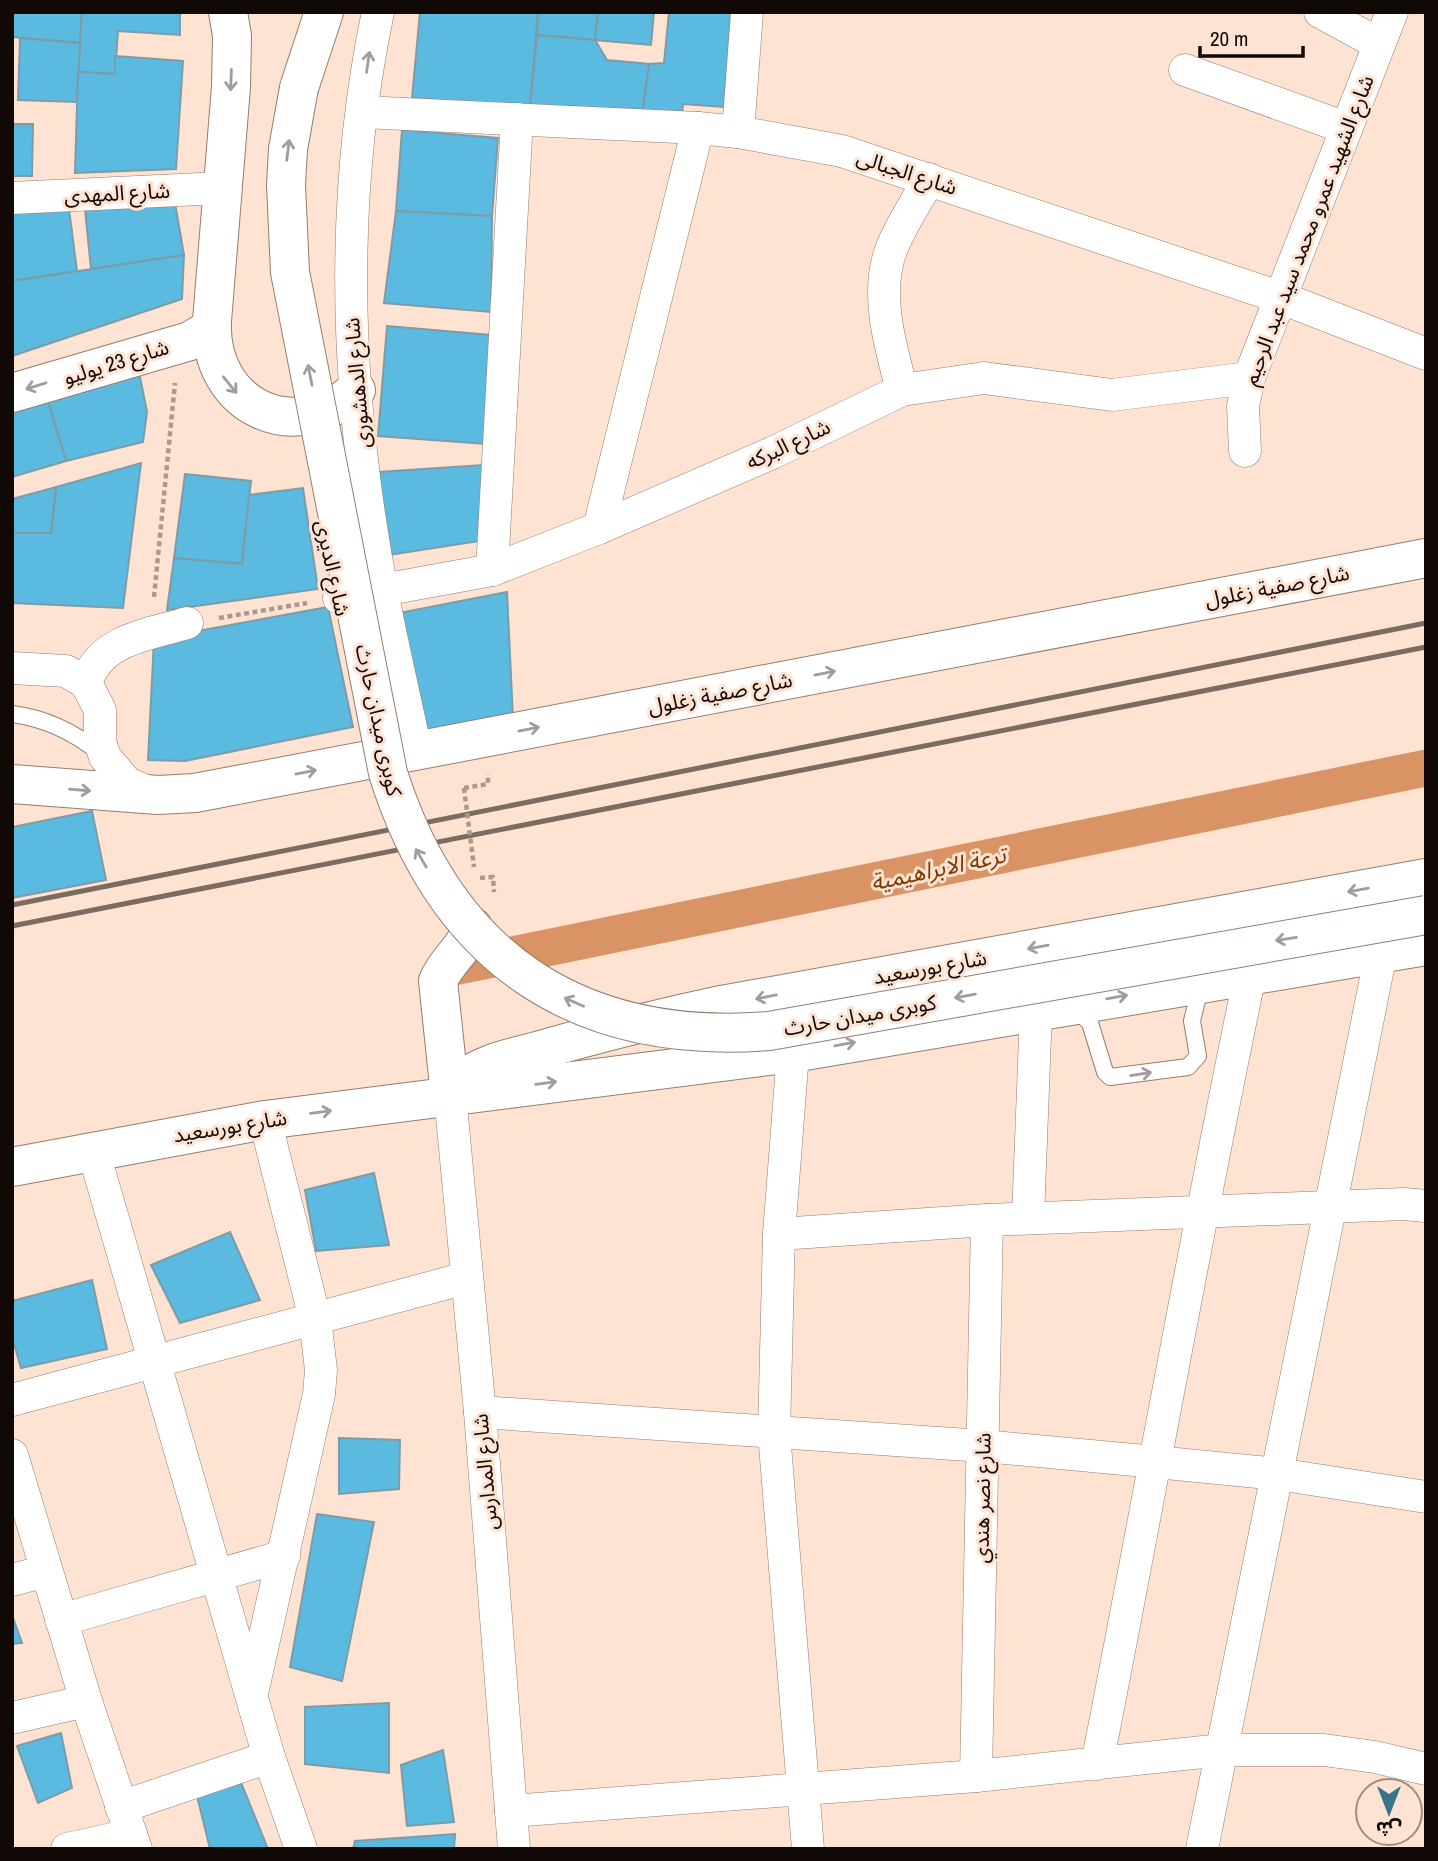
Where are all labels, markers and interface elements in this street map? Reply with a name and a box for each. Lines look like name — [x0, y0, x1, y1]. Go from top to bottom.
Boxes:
scale bar — [1200, 14, 1303, 58]
text: 20 m — [1210, 24, 1248, 53]
one-way arrow — [362, 51, 375, 74]
one-way arrow — [225, 68, 238, 91]
street label: شارع الشهيد عمرو محمد سيد عبد الرحيم — [1235, 71, 1382, 390]
one-way arrow — [282, 139, 295, 162]
street label: شارع الجبالى — [853, 142, 961, 203]
street label: شارع المهدى — [63, 176, 171, 211]
street label: شارع الدهشورى — [337, 316, 378, 449]
street label: شارع 23 يوليو — [60, 332, 173, 393]
one-way arrow — [303, 364, 316, 387]
one-way arrow — [222, 375, 237, 393]
one-way arrow — [26, 380, 48, 393]
street label: شارع البركه — [741, 412, 835, 477]
street label: شارع الديرى — [308, 517, 357, 619]
street label: شارع صفية زغلول — [1202, 558, 1352, 615]
street label: كوبرى ميدان حارث — [349, 641, 409, 799]
street label: شارع صفية زغلول — [645, 665, 795, 722]
one-way arrow — [813, 666, 836, 679]
one-way arrow — [517, 722, 540, 736]
one-way arrow — [294, 765, 317, 779]
one-way arrow — [68, 784, 91, 797]
water label: ترعة الابراهيمية — [868, 838, 1012, 897]
one-way arrow — [414, 848, 428, 868]
one-way arrow — [1348, 884, 1370, 897]
one-way arrow — [1275, 933, 1298, 946]
one-way arrow — [1027, 941, 1050, 954]
street label: شارع بورسعيد — [871, 943, 989, 992]
street label: كوبرى ميدان حارث — [781, 987, 939, 1043]
one-way arrow — [954, 989, 977, 1003]
one-way arrow — [1105, 990, 1128, 1003]
one-way arrow — [755, 991, 778, 1004]
one-way arrow — [564, 995, 585, 1008]
one-way arrow — [833, 1037, 856, 1050]
one-way arrow — [1129, 1067, 1152, 1080]
one-way arrow — [534, 1077, 557, 1090]
street label: شارع بورسعيد — [171, 1103, 289, 1150]
one-way arrow — [309, 1106, 331, 1119]
street label: شارع المدارس — [465, 1412, 506, 1532]
street label: شارع نصر هندي — [966, 1432, 1000, 1564]
north arrow — [1354, 1777, 1424, 1847]
text: ش — [1376, 1816, 1402, 1842]

